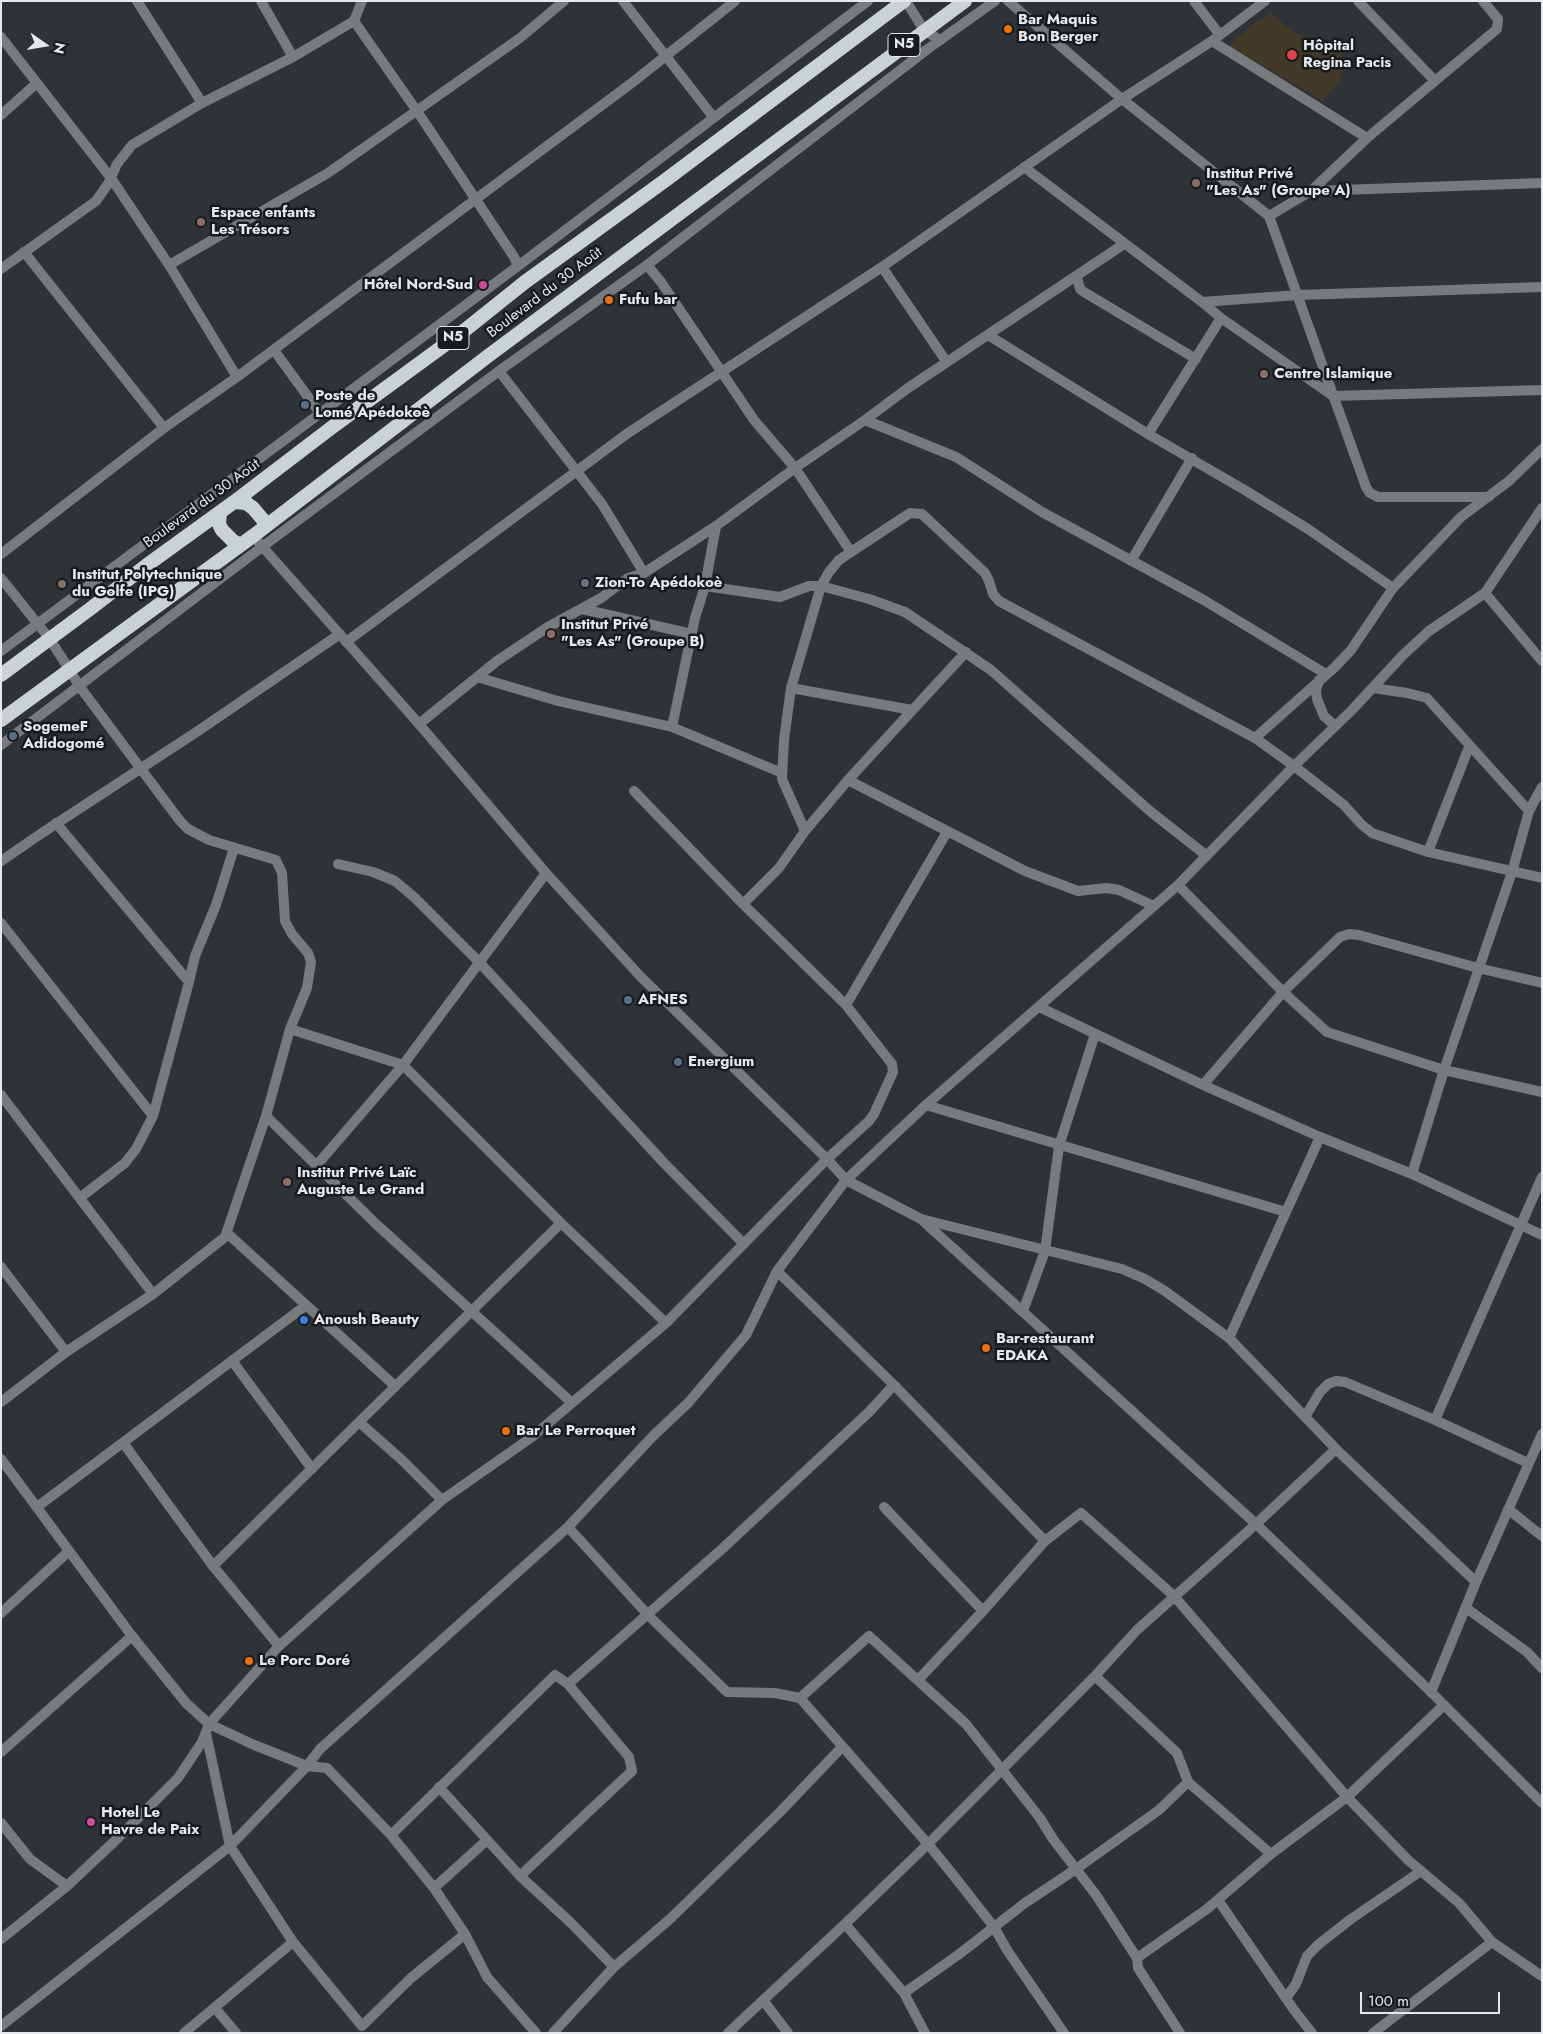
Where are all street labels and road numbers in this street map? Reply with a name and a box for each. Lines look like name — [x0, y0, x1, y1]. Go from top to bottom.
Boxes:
road number: N5 — [888, 34, 920, 56]
street label: Boulevard du 30 Août — [484, 244, 606, 342]
road number: N5 — [437, 326, 469, 349]
street label: Boulevard du 30 Août — [140, 456, 264, 552]

